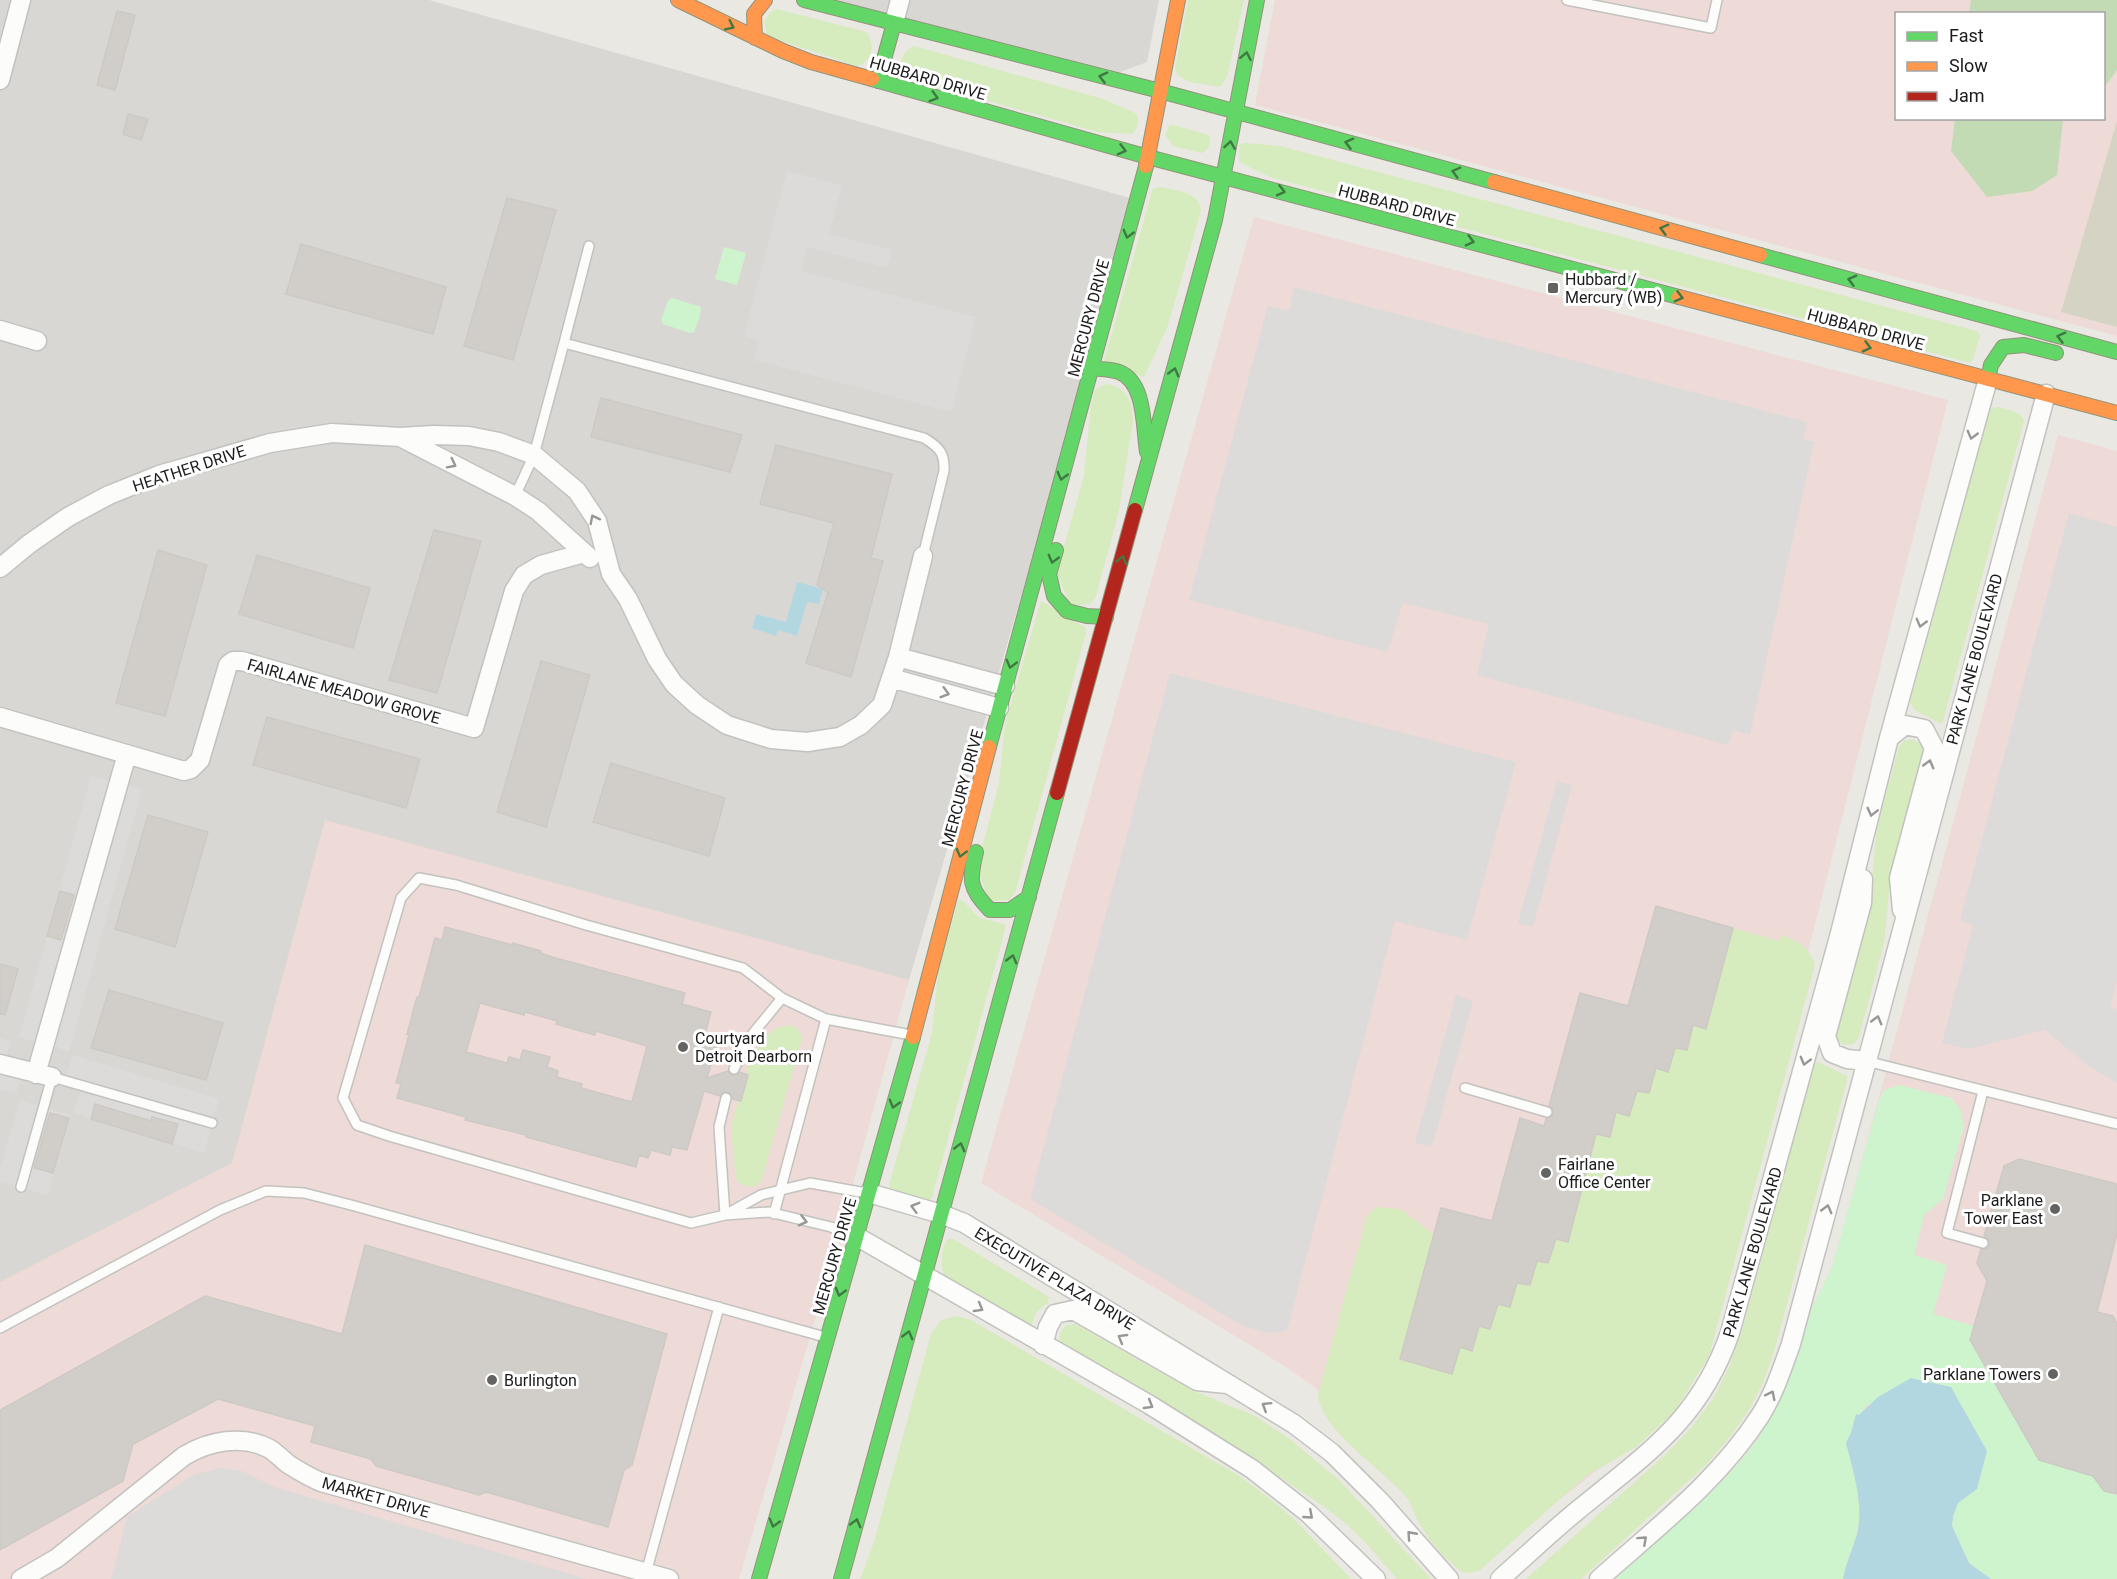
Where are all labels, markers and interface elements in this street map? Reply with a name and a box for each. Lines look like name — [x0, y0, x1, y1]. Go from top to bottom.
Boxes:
legend — [1895, 12, 2105, 120]
one-way arrow — [724, 18, 735, 30]
text: Fast — [1949, 25, 1984, 46]
one-way arrow — [1239, 51, 1252, 61]
street label: HUBBARD DRIVE — [867, 53, 988, 104]
text: Slow — [1949, 55, 1988, 76]
one-way arrow — [1098, 72, 1109, 84]
text: Jam — [1949, 85, 1985, 106]
one-way arrow — [929, 90, 939, 103]
one-way arrow — [1344, 138, 1355, 150]
one-way arrow — [1223, 140, 1235, 149]
one-way arrow — [1117, 143, 1127, 156]
one-way arrow — [1451, 167, 1461, 179]
street label: HUBBARD DRIVE — [1336, 181, 1458, 230]
one-way arrow — [1276, 184, 1286, 197]
one-way arrow — [1659, 224, 1669, 237]
one-way arrow — [1123, 228, 1135, 239]
one-way arrow — [1465, 234, 1475, 247]
street label: MERCURY DRIVE — [1064, 257, 1113, 379]
place label: Hubbard / Mercury (WB) — [1565, 270, 1662, 307]
one-way arrow — [1847, 275, 1857, 288]
marker: Hubbard / Mercury (WB) — [1546, 281, 1560, 295]
one-way arrow — [1674, 289, 1684, 302]
street label: HUBBARD DRIVE — [1805, 305, 1927, 354]
one-way arrow — [2056, 331, 2066, 344]
one-way arrow — [1862, 339, 1872, 352]
one-way arrow — [1166, 367, 1179, 377]
one-way arrow — [1967, 429, 1979, 440]
street label: HEATHER DRIVE — [130, 441, 248, 496]
one-way arrow — [446, 457, 457, 468]
one-way arrow — [1056, 471, 1069, 481]
one-way arrow — [590, 514, 602, 525]
one-way arrow — [1048, 554, 1061, 564]
one-way arrow — [1115, 555, 1127, 566]
street label: PARK LANE BOULEVARD — [1942, 571, 2006, 747]
one-way arrow — [1916, 617, 1928, 628]
street label: FAIRLANE MEADOW GROVE — [245, 655, 443, 728]
one-way arrow — [1005, 659, 1018, 669]
one-way arrow — [939, 686, 950, 698]
street label: MERCURY DRIVE — [938, 727, 987, 849]
one-way arrow — [1922, 759, 1935, 769]
one-way arrow — [1866, 807, 1879, 817]
one-way arrow — [956, 848, 969, 858]
one-way arrow — [1005, 954, 1017, 965]
one-way arrow — [1870, 1015, 1883, 1025]
place label: Courtyard Detroit Dearborn — [695, 1029, 812, 1066]
marker: Courtyard Detroit Dearborn — [676, 1040, 690, 1054]
one-way arrow — [1800, 1055, 1812, 1066]
one-way arrow — [889, 1098, 901, 1108]
one-way arrow — [953, 1142, 965, 1152]
place label: Fairlane Office Center — [1558, 1155, 1651, 1192]
street label: PARK LANE BOULEVARD — [1719, 1165, 1786, 1340]
marker: Fairlane Office Center — [1539, 1166, 1553, 1180]
place label: Parklane Tower East — [1964, 1191, 2043, 1228]
street label: MERCURY DRIVE — [809, 1195, 860, 1317]
one-way arrow — [910, 1201, 920, 1214]
marker: Parklane Tower East — [2048, 1202, 2062, 1216]
one-way arrow — [1820, 1204, 1832, 1215]
one-way arrow — [798, 1213, 808, 1226]
street label: EXECUTIVE PLAZA DRIVE — [971, 1223, 1138, 1334]
one-way arrow — [835, 1287, 847, 1297]
one-way arrow — [973, 1301, 983, 1312]
one-way arrow — [901, 1330, 913, 1341]
one-way arrow — [1118, 1334, 1128, 1345]
place label: Parklane Towers — [1923, 1365, 2041, 1384]
marker: Parklane Towers — [2046, 1367, 2060, 1381]
place label: Burlington — [504, 1371, 577, 1390]
marker: Burlington — [485, 1373, 499, 1387]
one-way arrow — [1763, 1390, 1775, 1401]
one-way arrow — [1143, 1398, 1153, 1409]
one-way arrow — [1262, 1401, 1272, 1413]
street label: MARKET DRIVE — [320, 1473, 432, 1522]
one-way arrow — [1302, 1508, 1313, 1519]
one-way arrow — [769, 1518, 782, 1528]
one-way arrow — [849, 1518, 862, 1528]
one-way arrow — [1407, 1531, 1418, 1542]
one-way arrow — [1636, 1536, 1646, 1547]

